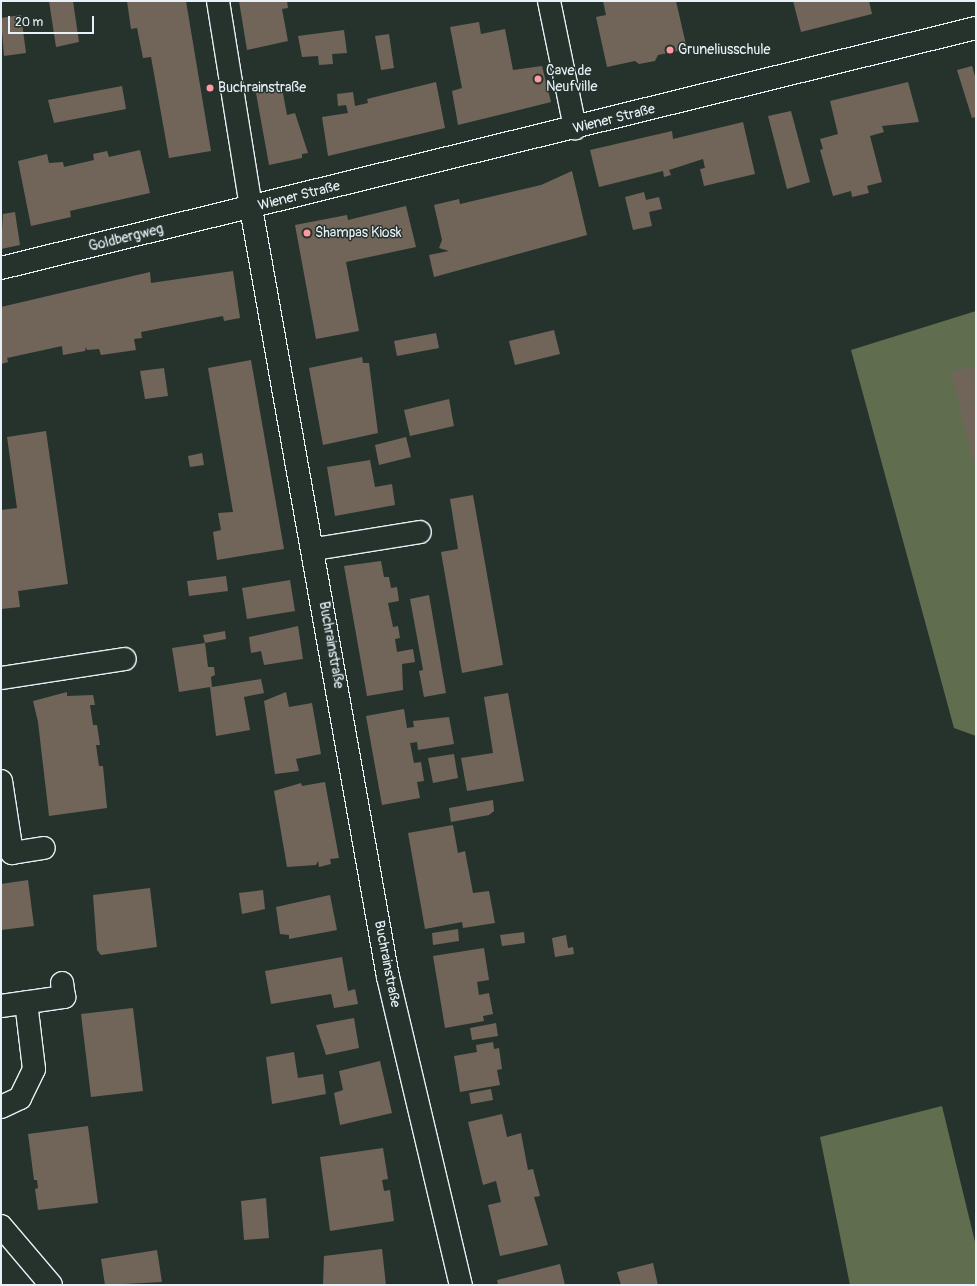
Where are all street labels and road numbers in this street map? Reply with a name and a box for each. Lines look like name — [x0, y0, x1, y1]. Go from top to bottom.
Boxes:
street label: Wiener Straße — [571, 101, 657, 137]
street label: Wiener Straße — [256, 178, 342, 214]
street label: Goldbergweg — [87, 221, 165, 255]
street label: Buchrainstraße — [315, 600, 347, 690]
street label: Buchrainstraße — [370, 919, 404, 1009]

